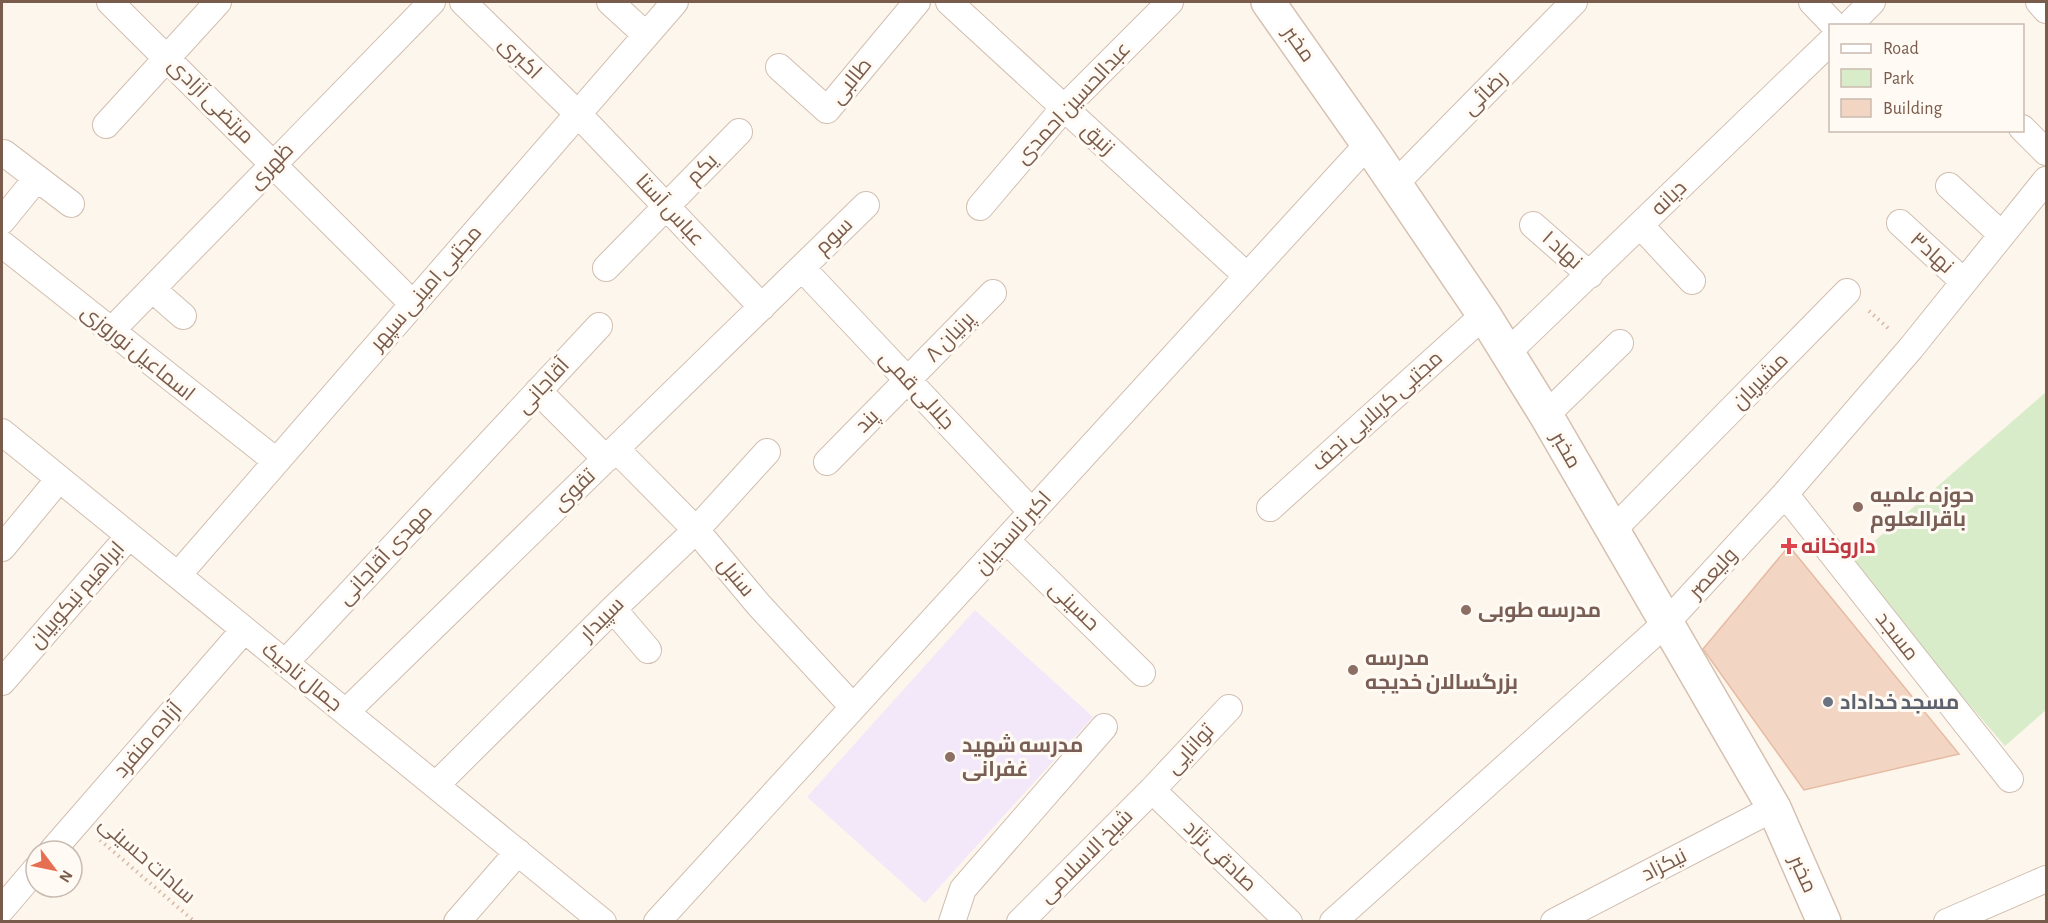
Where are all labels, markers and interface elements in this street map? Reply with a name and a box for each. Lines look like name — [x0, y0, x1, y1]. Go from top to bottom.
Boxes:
street label: مخبر — [1278, 21, 1319, 66]
legend — [1829, 24, 2024, 132]
street label: اکبری — [493, 33, 545, 84]
street label: عبدالحسین احمدی — [1011, 38, 1136, 169]
text: Road — [1883, 40, 1919, 58]
street label: مرتضی آزادی — [163, 53, 259, 149]
street label: طالبی — [826, 54, 877, 109]
street label: رضائی — [1459, 67, 1513, 121]
text: Park — [1883, 70, 1915, 88]
text: Building — [1883, 100, 1943, 118]
street label: زنبق — [1076, 119, 1118, 160]
street label: ظهری — [244, 139, 299, 194]
street label: یکم — [683, 150, 724, 190]
street label: عباس آستا — [630, 169, 710, 251]
street label: دیانه — [1647, 177, 1691, 219]
street label: سوم — [811, 214, 859, 261]
street label: مجتبی امینی سپهر — [366, 222, 487, 356]
street label: نهاد ۱ — [1537, 227, 1586, 275]
street label: نهاد۳ — [1905, 228, 1958, 279]
street label: اسماعیل نوروزی — [76, 301, 199, 407]
street label: پرنیان ۸ — [921, 308, 981, 368]
street label: جلالی قمی — [874, 347, 958, 435]
street label: مجتبی کربلایی نجف — [1308, 347, 1448, 476]
street label: مشیریان — [1728, 349, 1794, 415]
street label: آقاجانی — [511, 353, 575, 419]
street label: پند — [851, 405, 885, 439]
street label: مخبر — [1546, 427, 1585, 472]
street label: تقوی — [549, 465, 601, 516]
place label: حوزه علمیه باقرالعلوم — [1870, 485, 1974, 533]
street label: اکبر ناسخیان — [971, 488, 1057, 580]
street label: مهدی آقاجانی — [332, 500, 438, 610]
marker: حوزه علمیه باقرالعلوم — [1851, 500, 1865, 514]
place label: داروخانه — [1801, 536, 1876, 559]
street label: ابراهیم نیکوبیان — [25, 538, 131, 654]
marker: داروخانه — [1782, 539, 1796, 553]
street label: ولیعصر — [1684, 544, 1742, 604]
street label: سنبل — [712, 553, 758, 602]
street label: حسینی — [1044, 577, 1103, 636]
street label: سپیدار — [575, 593, 629, 647]
place label: مدرسه طوبی — [1478, 600, 1601, 623]
marker: مدرسه طوبی — [1459, 603, 1473, 617]
street label: مسجد — [1872, 608, 1922, 664]
street label: جمال تاجیک — [257, 639, 346, 717]
place label: مدرسه بزرگسالان خدیجه — [1365, 648, 1518, 694]
marker: مدرسه بزرگسالان خدیجه — [1346, 663, 1360, 677]
place label: مسجد خداداد — [1840, 692, 1959, 714]
marker: مسجد خداداد — [1821, 695, 1835, 709]
street label: آزاده منفرد — [108, 697, 187, 782]
street label: توانایی — [1162, 720, 1220, 779]
place label: مدرسه شهید غفرانی — [962, 734, 1083, 781]
marker: مدرسه شهید غفرانی — [943, 750, 957, 764]
street label: شیخ الاسلامی — [1035, 805, 1139, 909]
street label: سادات حسینی — [93, 813, 199, 909]
street label: صادقی نژاد — [1178, 817, 1260, 897]
north arrow — [24, 839, 84, 899]
street label: نیکزاد — [1638, 845, 1690, 886]
street label: مخبر — [1784, 851, 1820, 896]
text: N — [56, 867, 76, 885]

